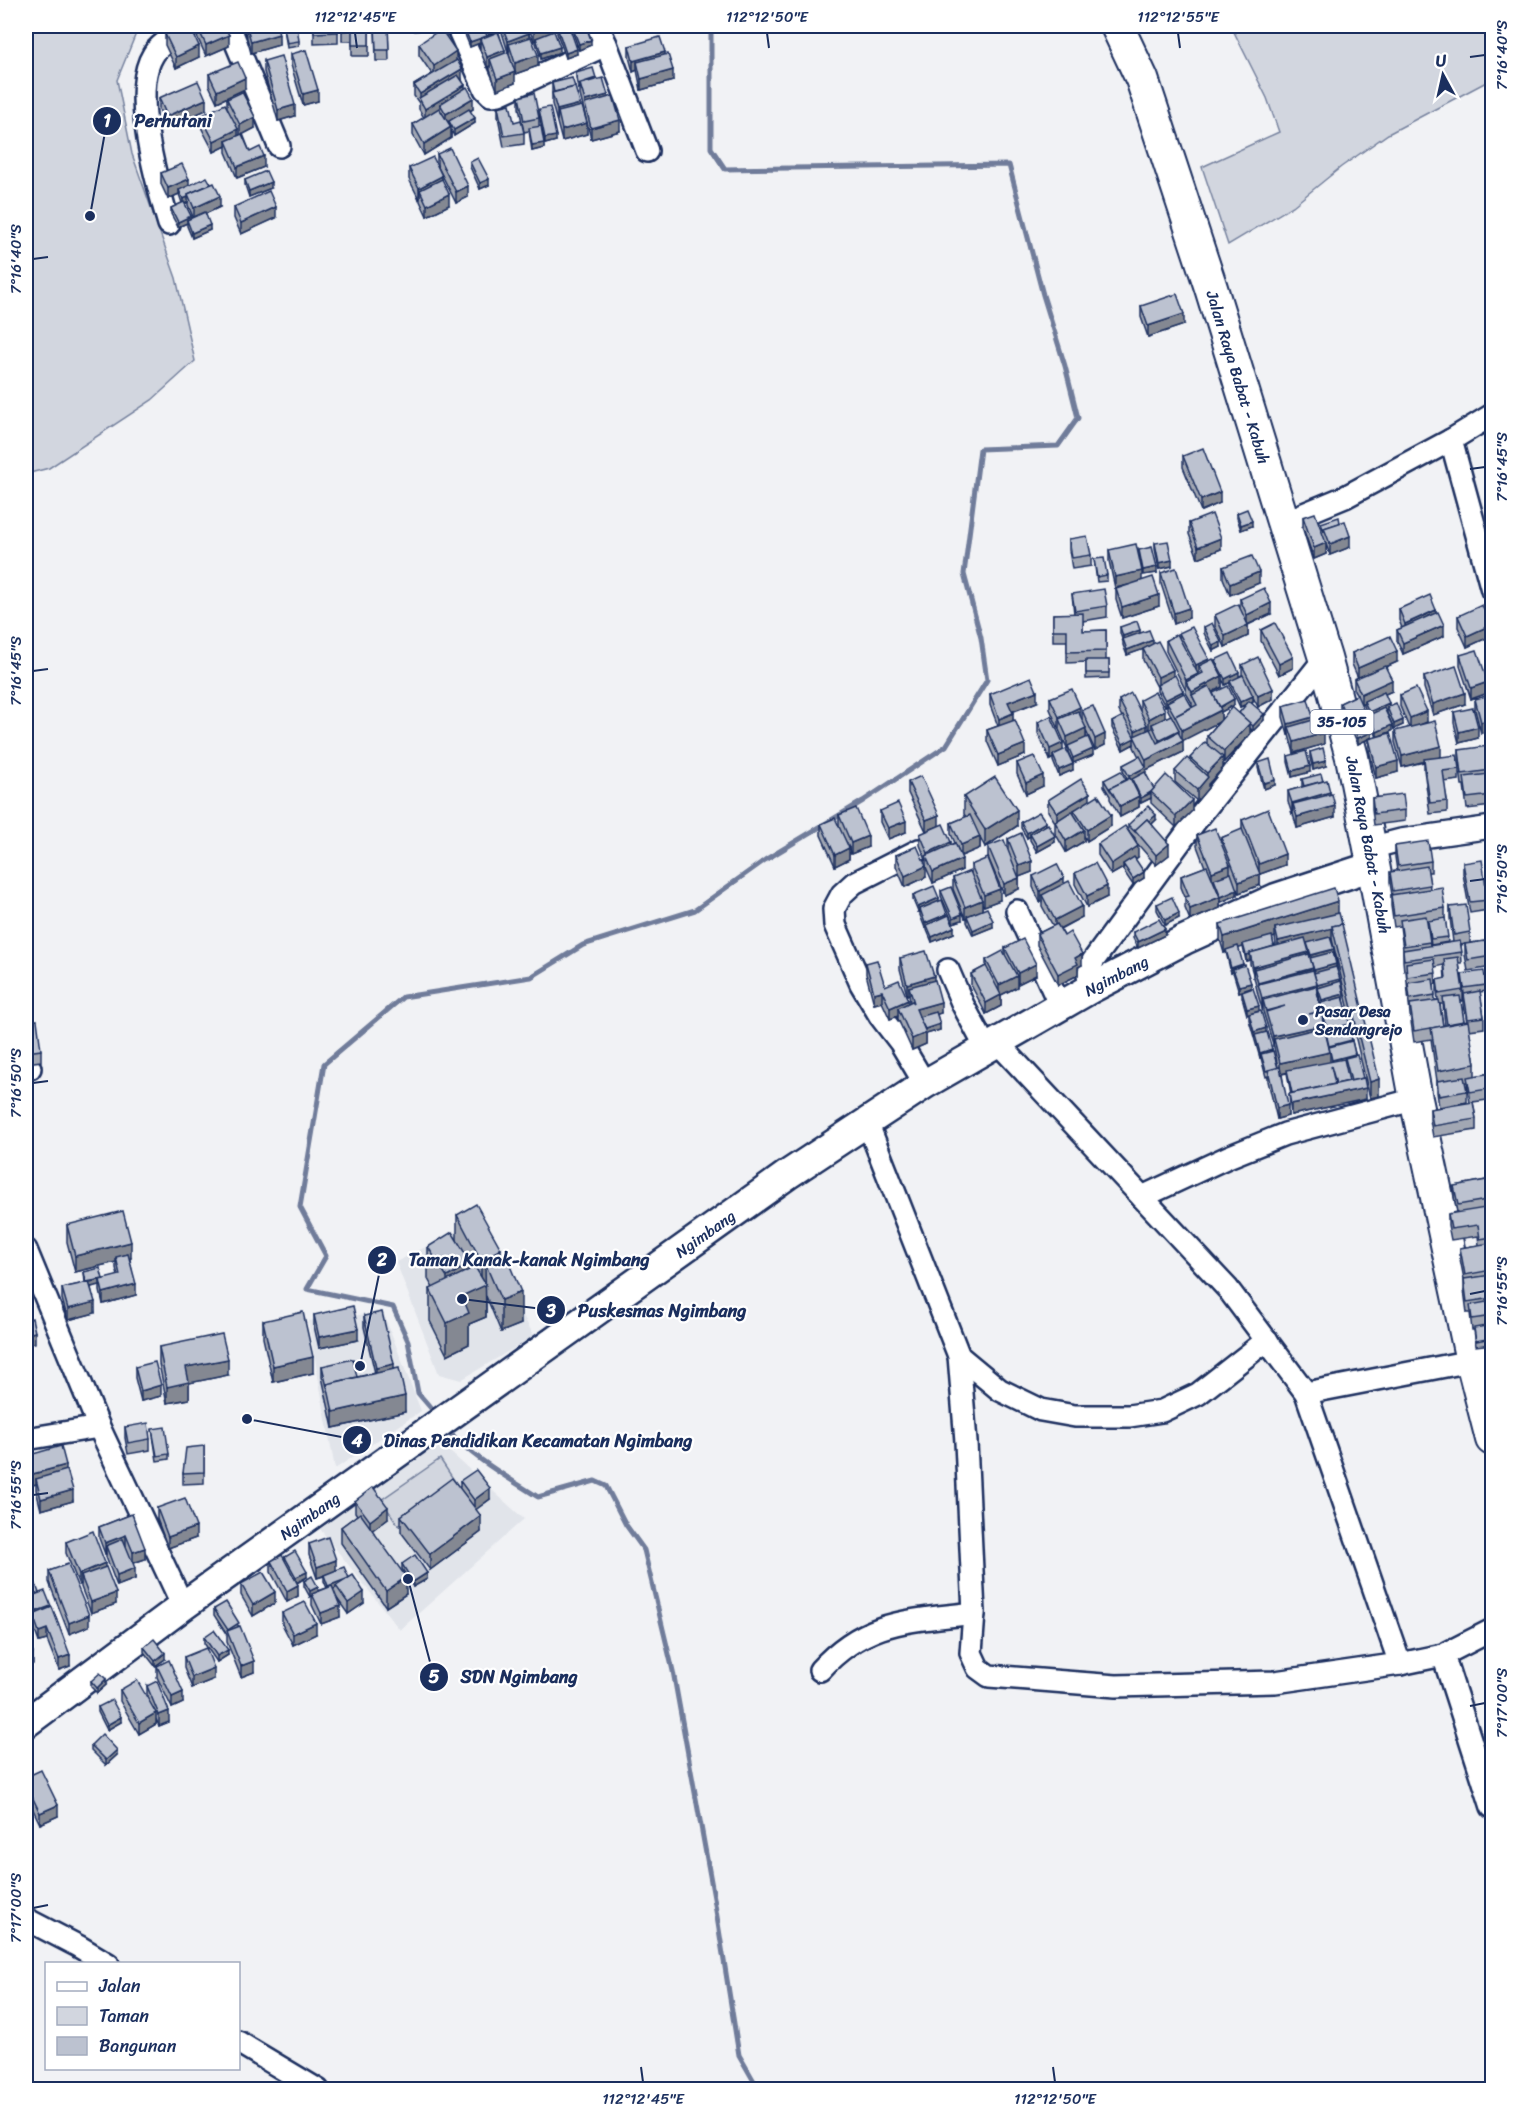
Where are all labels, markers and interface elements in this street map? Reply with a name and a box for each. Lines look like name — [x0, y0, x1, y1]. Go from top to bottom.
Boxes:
text: 112°12'45"E — [314, 4, 398, 30]
text: 112°12'50"E — [726, 4, 810, 30]
text: 112°12'55"E — [1137, 4, 1220, 30]
text: 7°16'40"S — [1489, 19, 1515, 90]
north arrow — [1413, 45, 1473, 105]
text: U — [1434, 45, 1450, 76]
callout: Perhutani — [92, 103, 224, 139]
text: 1 — [103, 105, 111, 137]
text: Perhutani — [134, 105, 213, 137]
text: 7°16'40"S — [3, 223, 29, 294]
street label: Jalan Raya Babat - Kabuh — [1198, 286, 1279, 468]
text: 7°16'45"S — [1489, 432, 1515, 502]
text: 7°16'45"S — [3, 636, 29, 706]
road number: 35-105 — [1310, 710, 1374, 734]
street label: Jalan Raya Babat - Kabuh — [1337, 753, 1400, 936]
text: 7°16'50"S — [1489, 844, 1515, 914]
street label: Ngimbang — [1079, 947, 1154, 1004]
place label: Pasar Desa Sendangrejo — [1314, 997, 1403, 1044]
marker: Pasar Desa Sendangrejo — [1296, 1013, 1310, 1027]
text: 7°16'50"S — [3, 1048, 29, 1118]
street label: Ngimbang — [668, 1202, 742, 1265]
callout: Taman Kanak-kanak Ngimbang — [367, 1242, 662, 1278]
text: 2 — [376, 1244, 388, 1276]
text: Taman Kanak-kanak Ngimbang — [408, 1244, 650, 1276]
text: 7°16'55"S — [1489, 1256, 1515, 1326]
callout: Puskesmas Ngimbang — [536, 1292, 758, 1328]
text: 3 — [545, 1295, 556, 1327]
text: Puskesmas Ngimbang — [578, 1295, 746, 1327]
callout: Dinas Pendidikan Kecamatan Ngimbang — [342, 1422, 704, 1458]
text: 4 — [350, 1425, 363, 1457]
text: Dinas Pendidikan Kecamatan Ngimbang — [384, 1425, 692, 1457]
text: 7°16'55"S — [3, 1460, 29, 1530]
street label: Ngimbang — [273, 1484, 346, 1548]
callout: SDN Ngimbang — [419, 1659, 590, 1695]
text: 5 — [429, 1661, 440, 1693]
text: SDN Ngimbang — [459, 1661, 578, 1693]
text: 7°17'00"S — [1489, 1667, 1515, 1738]
text: 7°17'00"S — [3, 1872, 29, 1943]
legend — [45, 1962, 240, 2070]
text: Jalan — [98, 1970, 141, 2002]
text: Taman — [99, 2000, 149, 2032]
text: Bangunan — [99, 2030, 177, 2062]
text: 112°12'45"E — [602, 2086, 686, 2112]
text: 112°12'50"E — [1014, 2086, 1098, 2112]

